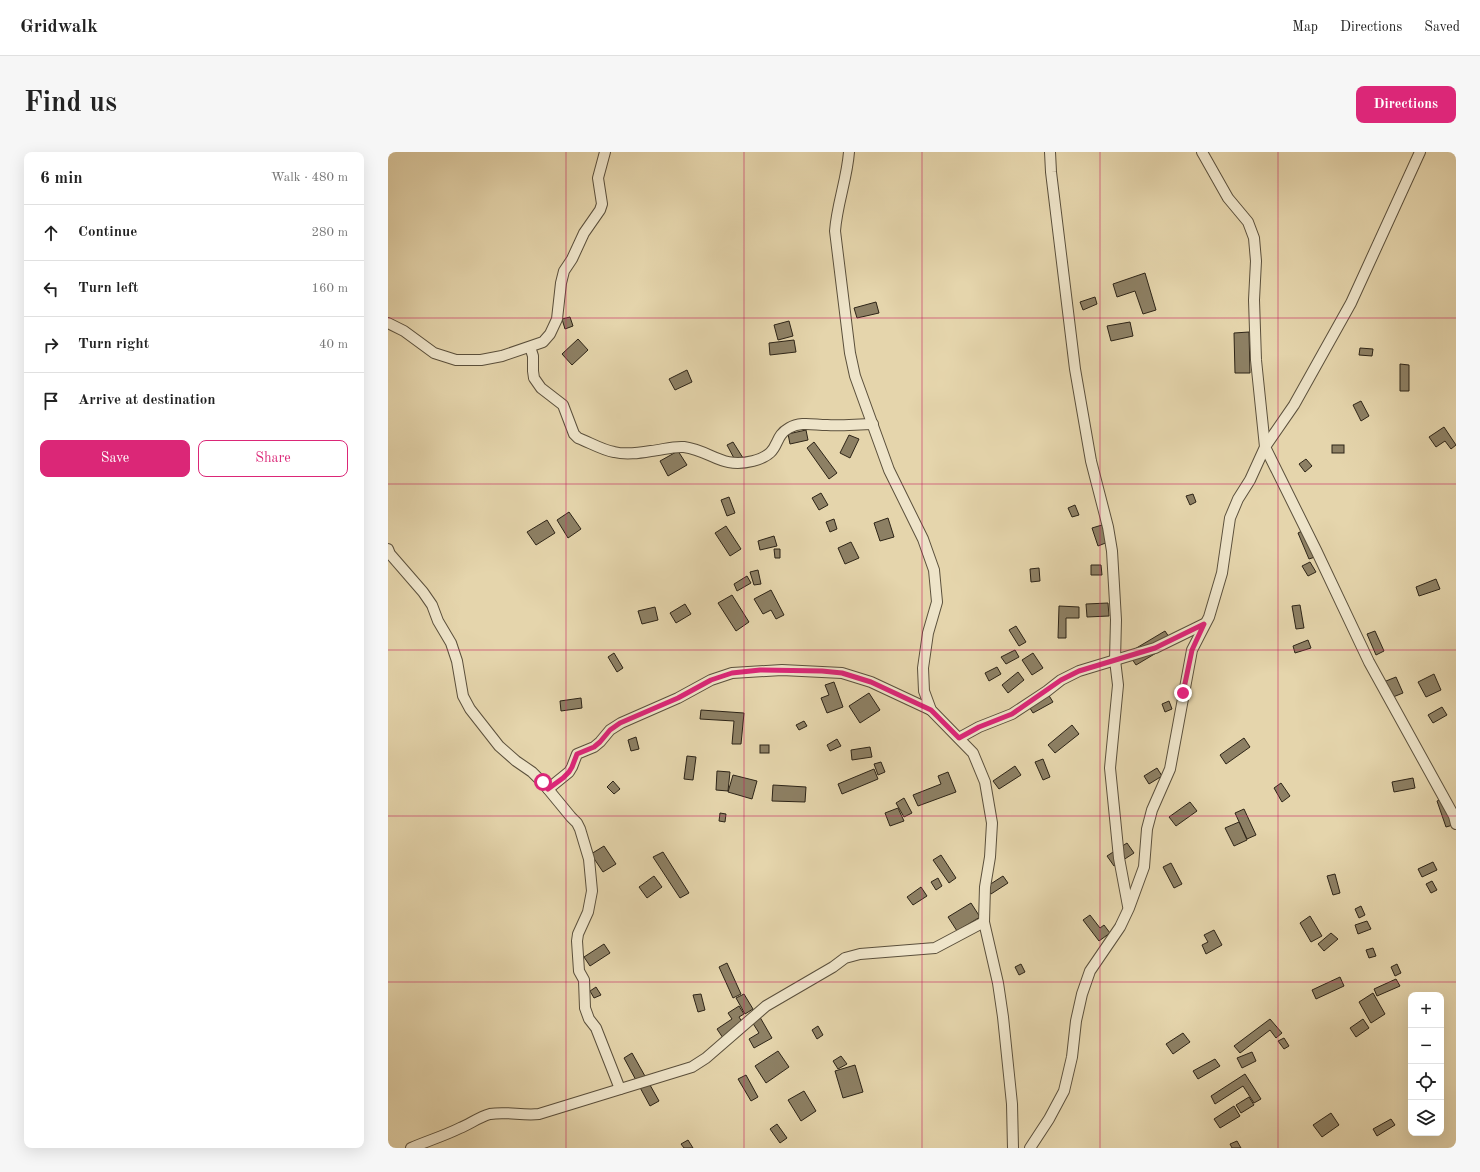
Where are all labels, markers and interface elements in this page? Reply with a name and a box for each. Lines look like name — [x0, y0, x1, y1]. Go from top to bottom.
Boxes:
text: Gridwalk — [20, 18, 98, 37]
text: Map — [1292, 20, 1318, 34]
text: Directions — [1340, 20, 1402, 34]
text: Saved — [1424, 20, 1460, 34]
button: Directions — [1356, 86, 1456, 123]
text: Find us — [24, 90, 117, 118]
text: 6 min — [40, 170, 83, 187]
text: Walk · 480 m — [271, 171, 348, 184]
icon: ahead — [40, 222, 62, 244]
text: Continue — [78, 225, 137, 240]
text: 280 m — [311, 226, 348, 239]
icon: left — [40, 278, 62, 300]
text: Turn left — [78, 281, 138, 296]
text: 160 m — [311, 282, 348, 295]
icon: right — [40, 334, 62, 356]
text: Turn right — [78, 337, 149, 352]
text: 40 m — [319, 338, 348, 351]
icon: arrive — [40, 390, 62, 412]
text: Arrive at destination — [78, 393, 216, 408]
button: Save — [40, 440, 190, 477]
button: Share — [198, 440, 348, 477]
route end — [1174, 684, 1192, 702]
route start — [534, 773, 552, 791]
map controls — [1408, 992, 1444, 1136]
button: + — [1408, 992, 1444, 1028]
button: − — [1408, 1028, 1444, 1064]
button: locate — [1408, 1064, 1444, 1100]
button: layers — [1408, 1100, 1444, 1136]

